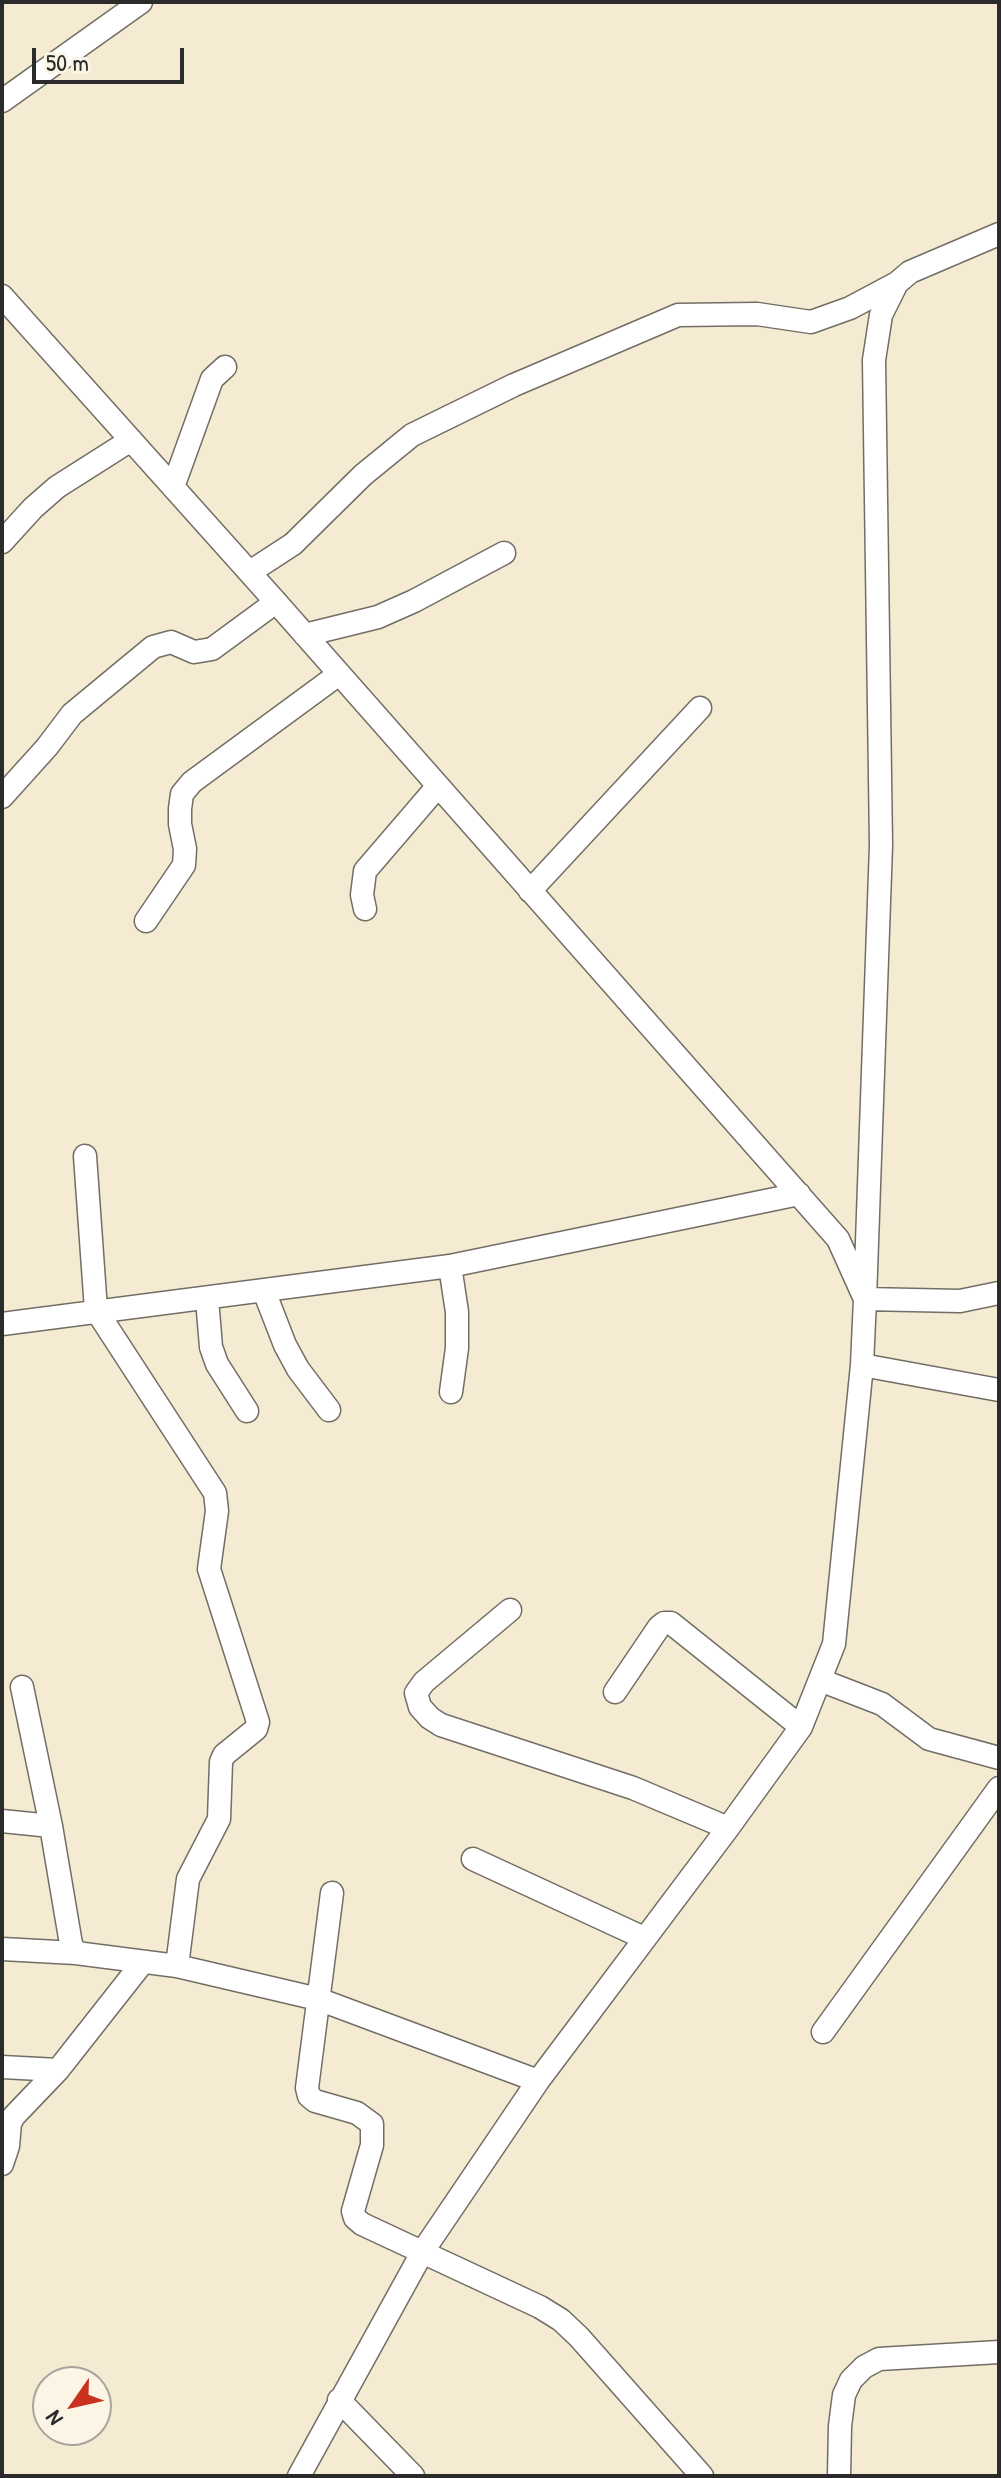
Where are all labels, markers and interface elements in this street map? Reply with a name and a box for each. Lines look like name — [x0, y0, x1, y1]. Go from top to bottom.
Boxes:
scale bar — [36, 32, 188, 82]
text: 50 m — [46, 46, 89, 78]
north arrow — [32, 2366, 112, 2446]
text: N — [38, 2405, 69, 2432]

